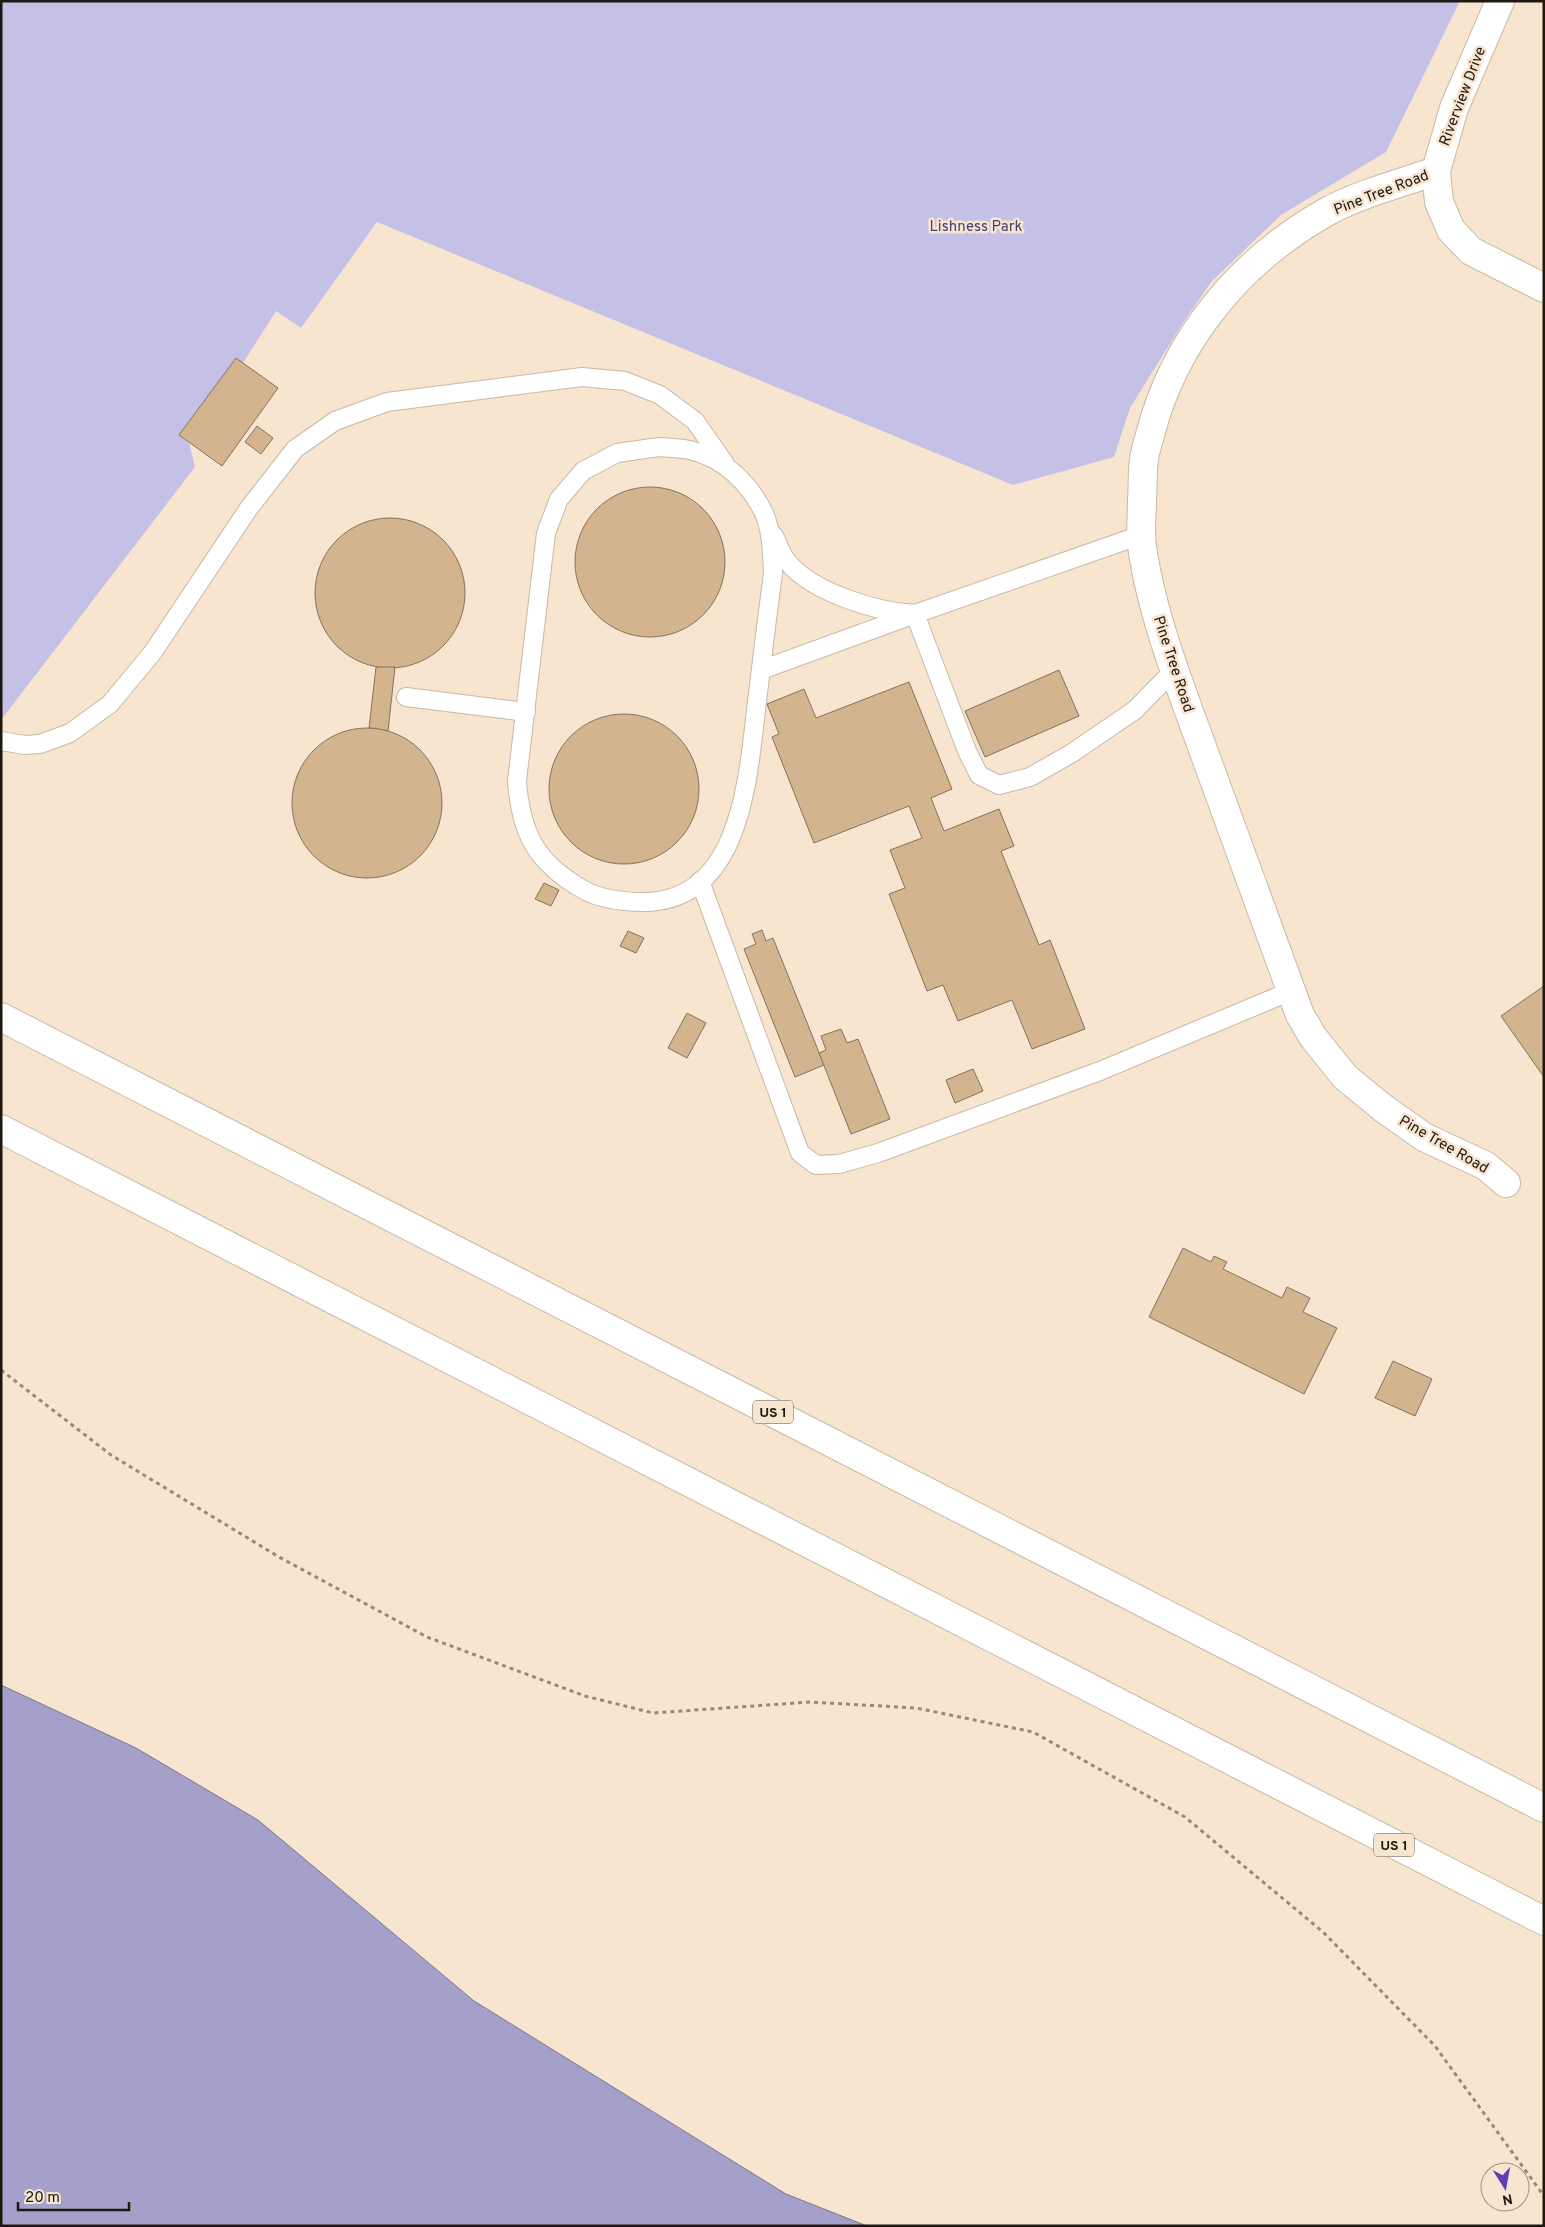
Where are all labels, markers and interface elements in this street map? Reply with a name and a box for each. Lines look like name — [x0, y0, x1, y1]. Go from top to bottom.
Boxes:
street label: Riverview Drive — [1436, 44, 1491, 149]
street label: Pine Tree Road — [1331, 167, 1432, 220]
park label: Lishness Park — [929, 218, 1023, 237]
street label: Pine Tree Road — [1148, 614, 1197, 715]
street label: Pine Tree Road — [1395, 1112, 1492, 1179]
road number: US 1 — [753, 1400, 793, 1424]
road number: US 1 — [1374, 1834, 1414, 1856]
north arrow — [1480, 2162, 1530, 2212]
scale bar — [18, 2180, 129, 2212]
text: 20 m — [25, 2189, 60, 2208]
text: N — [1501, 2189, 1514, 2208]

